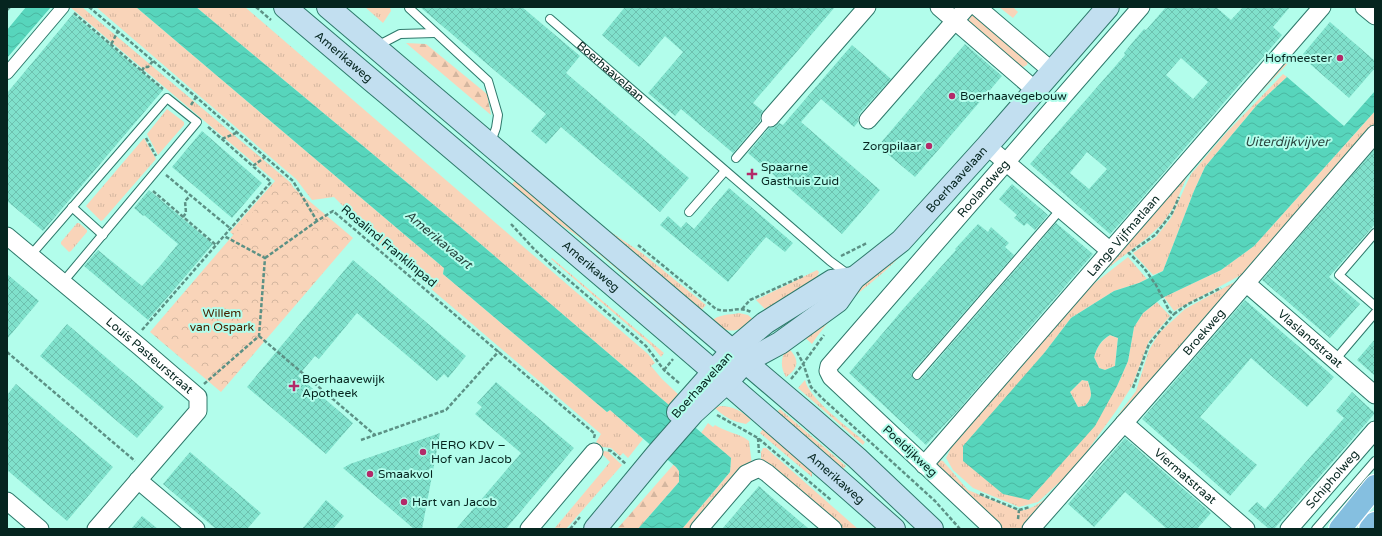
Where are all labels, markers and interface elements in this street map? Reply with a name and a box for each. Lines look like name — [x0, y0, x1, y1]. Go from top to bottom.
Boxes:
street label: Amerikaweg — [312, 28, 375, 85]
street label: Boerhaavelaan — [574, 38, 647, 104]
place label: Hofmeester — [1265, 51, 1332, 65]
marker: Hofmeester — [1335, 53, 1345, 63]
place label: Boerhaavegebouw — [960, 89, 1067, 103]
marker: Boerhaavegebouw — [947, 91, 957, 101]
water label: Uiterdijkvijver — [1245, 134, 1331, 150]
place label: Zorgpilaar — [862, 139, 921, 153]
marker: Zorgpilaar — [924, 141, 934, 151]
street label: Boerhaavelaan — [923, 143, 990, 216]
street label: Roolandweg — [954, 157, 1012, 220]
place label: Spaarne Gasthuis Zuid — [761, 160, 839, 188]
marker: Spaarne Gasthuis Zuid — [746, 168, 758, 180]
street label: Lange Vijfmatlaan — [1084, 192, 1163, 279]
street label: Rosalind Franklinpad — [339, 202, 439, 290]
water label: Amerikavaart — [402, 207, 477, 274]
street label: Amerikaweg — [559, 238, 622, 295]
park label: Willem van Ospark — [190, 306, 255, 334]
street label: Broekweg — [1180, 306, 1228, 358]
street label: Vlaslandstraat — [1275, 307, 1346, 371]
street label: Louis Pasteurstraat — [103, 315, 196, 397]
street label: Boerhaavelaan — [669, 349, 735, 421]
place label: Boerhaavewijk Apotheek — [302, 372, 385, 400]
marker: Boerhaavewijk Apotheek — [289, 381, 299, 391]
street label: Poeldijkweg — [880, 422, 940, 480]
place label: HERO KDV – Hof van Jacob — [431, 438, 512, 466]
street label: Viermatstraat — [1151, 445, 1219, 507]
marker: HERO KDV – Hof van Jacob — [418, 447, 428, 457]
street label: Schipholweg — [1303, 447, 1362, 511]
street label: Amerikaweg — [805, 449, 868, 507]
place label: Smaakvol — [378, 467, 433, 481]
marker: Smaakvol — [365, 469, 375, 479]
place label: Hart van Jacob — [412, 495, 497, 509]
marker: Hart van Jacob — [399, 497, 409, 507]

